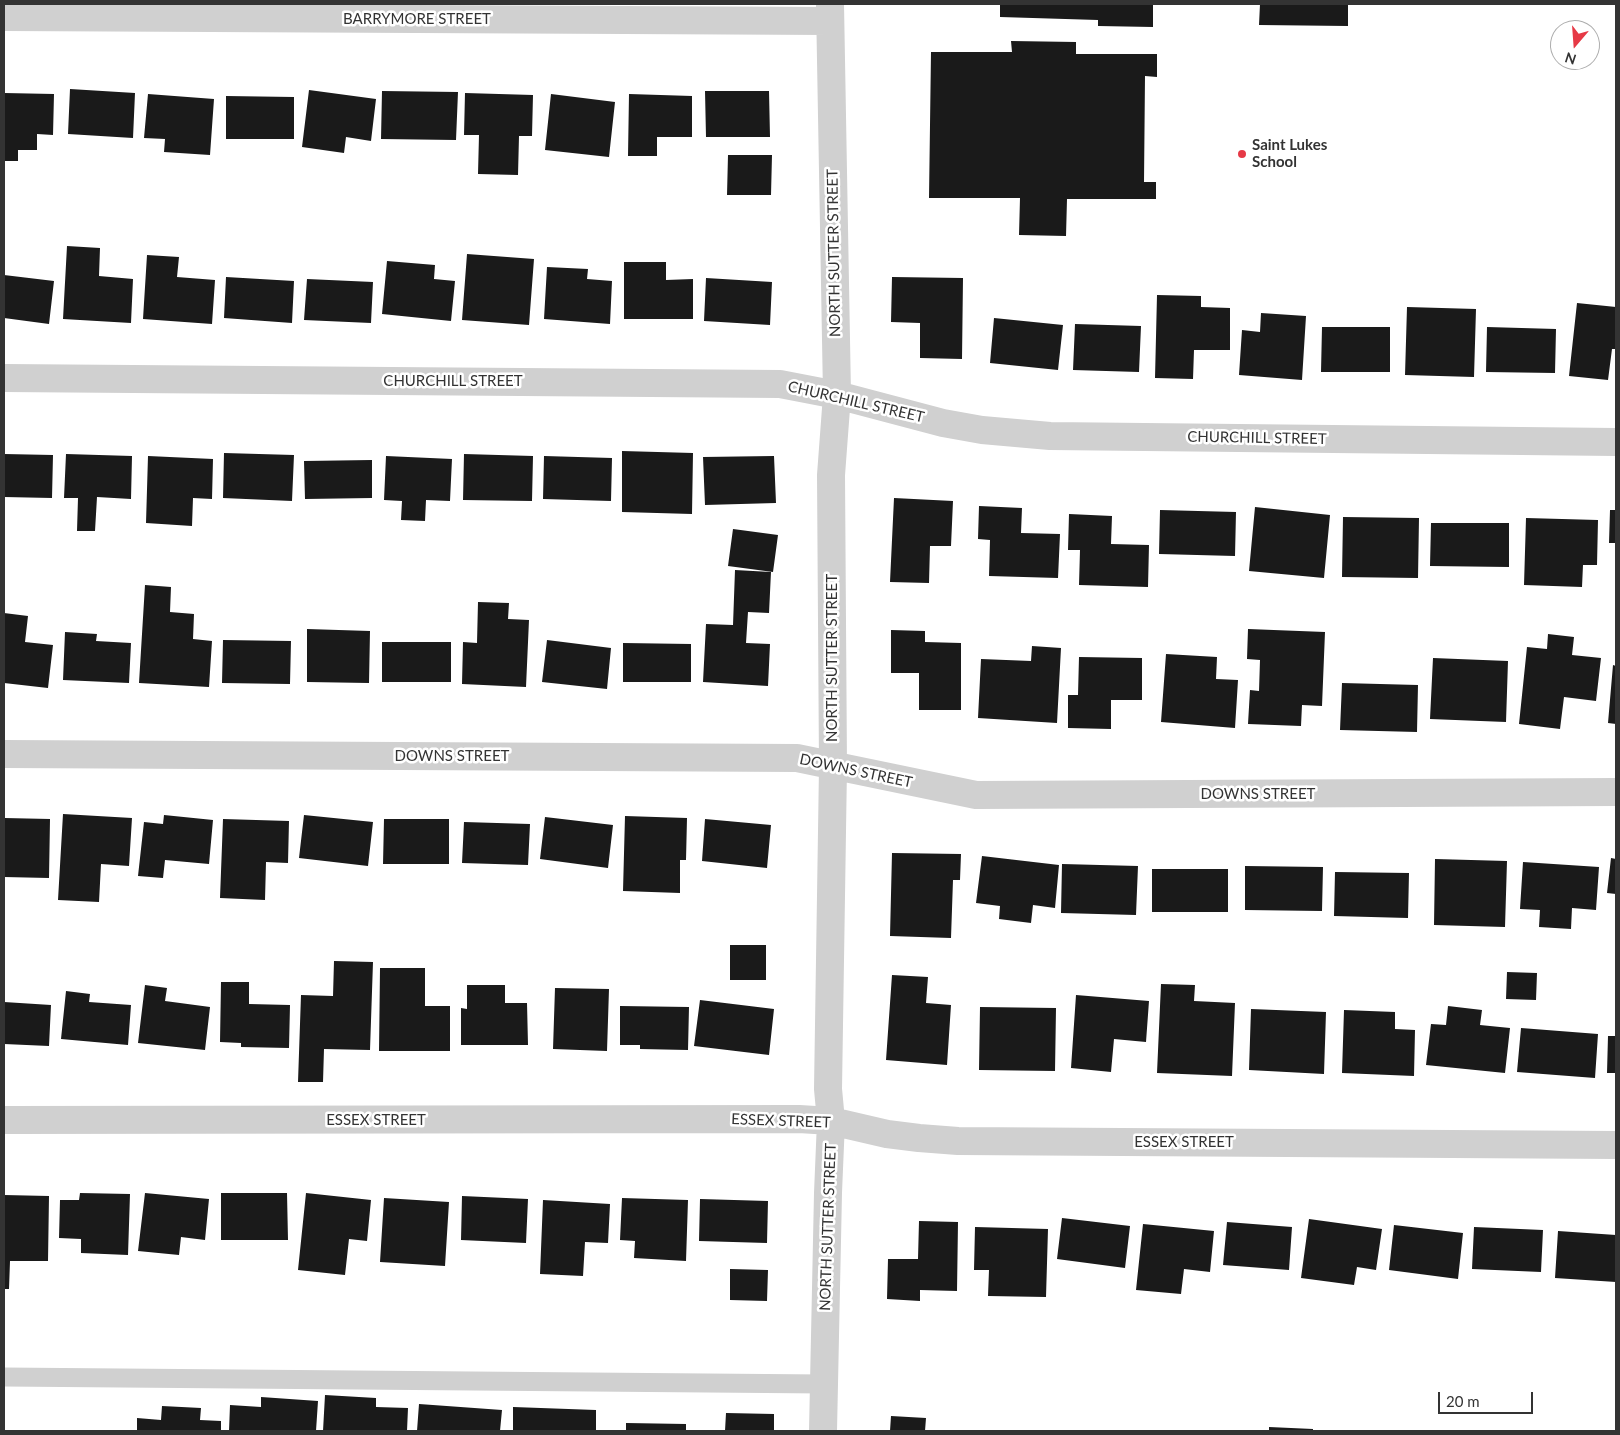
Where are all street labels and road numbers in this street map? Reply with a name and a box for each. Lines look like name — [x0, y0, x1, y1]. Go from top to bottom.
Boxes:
street label: BARRYMORE STREET — [343, 10, 491, 28]
street label: NORTH SUTTER STREET — [824, 169, 844, 337]
street label: CHURCHILL STREET — [383, 372, 523, 390]
street label: CHURCHILL STREET — [786, 378, 926, 426]
street label: CHURCHILL STREET — [1187, 428, 1327, 448]
street label: NORTH SUTTER STREET — [823, 574, 841, 742]
street label: DOWNS STREET — [395, 747, 509, 765]
street label: DOWNS STREET — [798, 750, 914, 792]
street label: DOWNS STREET — [1201, 785, 1315, 803]
street label: ESSEX STREET — [731, 1110, 831, 1132]
street label: ESSEX STREET — [326, 1111, 426, 1129]
street label: ESSEX STREET — [1134, 1133, 1234, 1151]
street label: NORTH SUTTER STREET — [816, 1143, 840, 1311]

